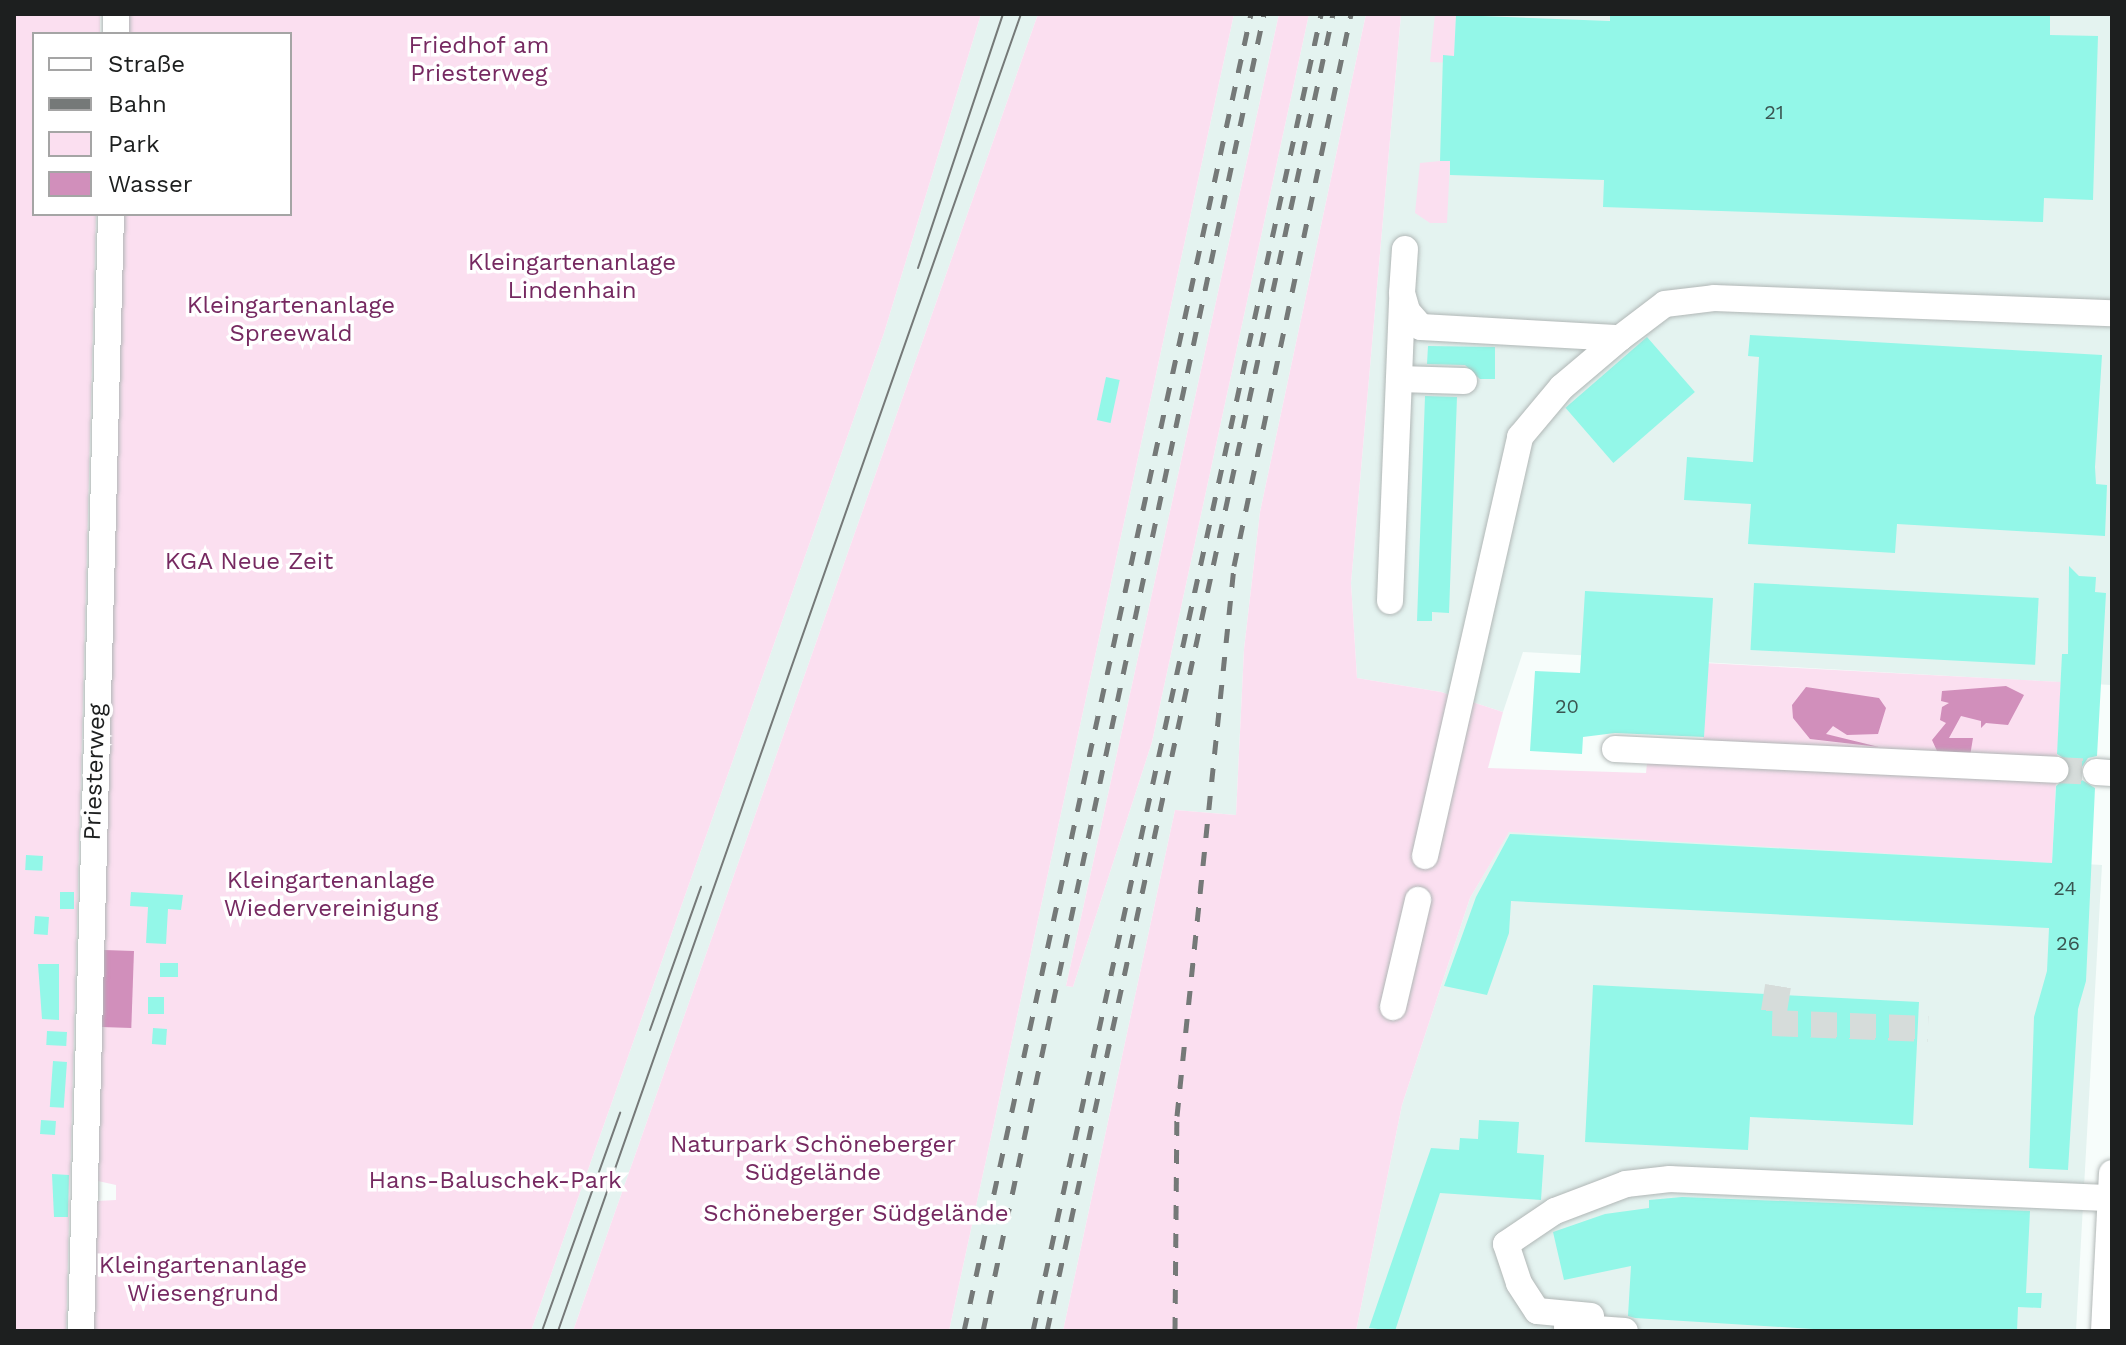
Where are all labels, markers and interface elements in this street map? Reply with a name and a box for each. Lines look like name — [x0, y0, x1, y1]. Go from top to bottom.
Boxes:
legend — [32, 32, 292, 216]
park label: Friedhof am Priesterweg — [408, 32, 550, 88]
text: Straße — [108, 50, 185, 78]
text: Bahn — [108, 90, 167, 118]
house number: 21 — [1764, 100, 1784, 124]
text: Park — [108, 130, 160, 158]
text: Wasser — [108, 170, 193, 198]
park label: Kleingartenanlage Lindenhain — [468, 249, 676, 305]
park label: Kleingartenanlage Spreewald — [187, 292, 395, 348]
park label: KGA Neue Zeit — [164, 548, 334, 576]
house number: 20 — [1555, 694, 1579, 718]
street label: Priesterweg — [78, 703, 112, 841]
park label: Kleingartenanlage Wiedervereinigung — [224, 867, 438, 923]
house number: 24 — [2053, 876, 2077, 900]
house number: 26 — [2056, 931, 2080, 955]
park label: Naturpark Schöneberger Südgelände — [670, 1131, 956, 1187]
park label: Hans-Baluschek-Park — [368, 1167, 622, 1195]
park label: Schöneberger Südgelände — [703, 1200, 1009, 1228]
park label: Kleingartenanlage Wiesengrund — [99, 1252, 307, 1308]

